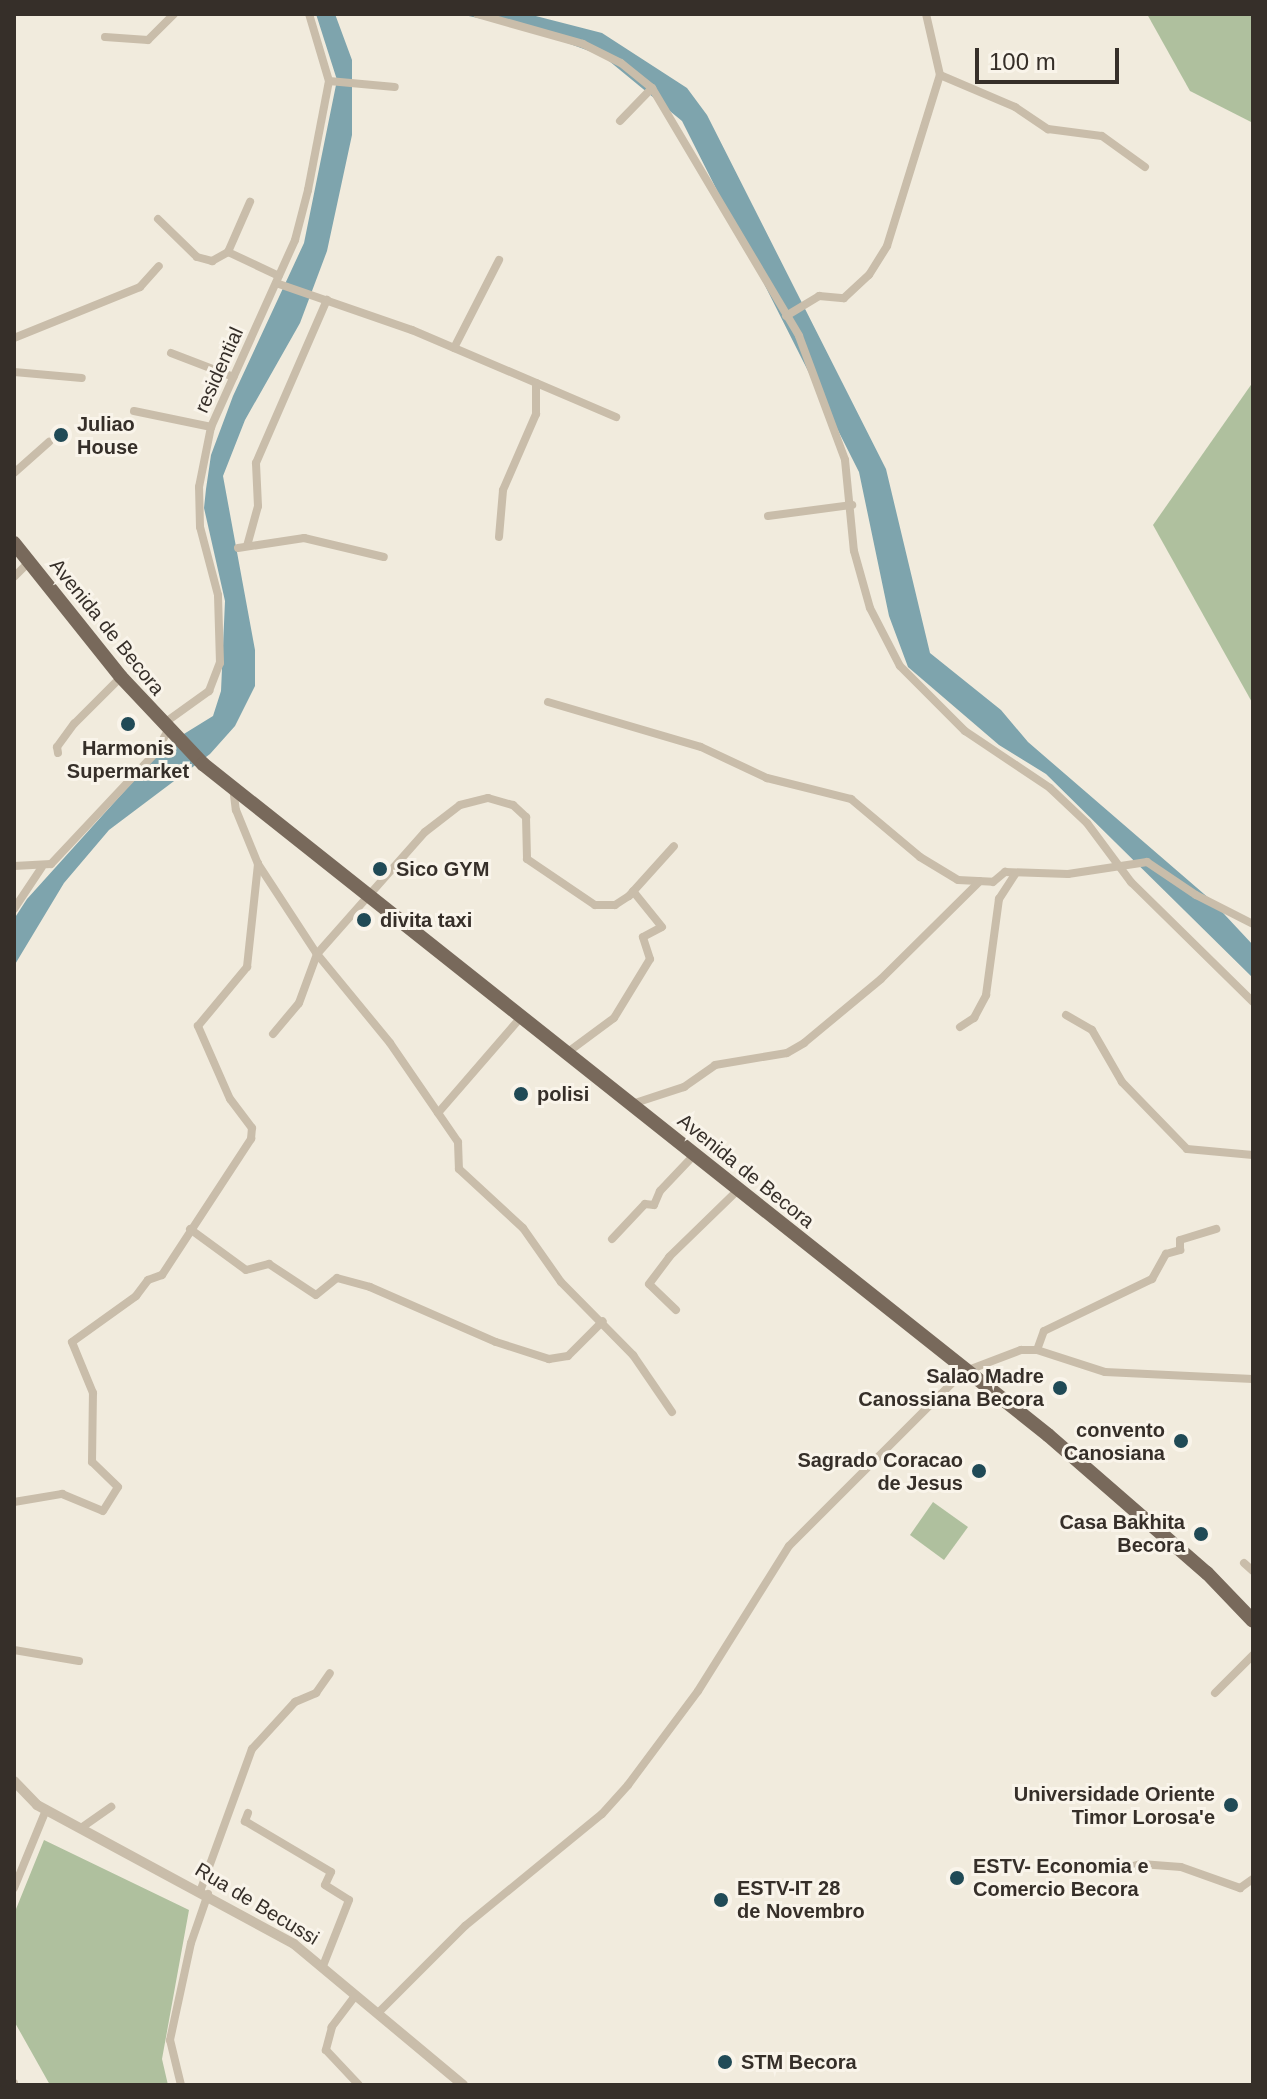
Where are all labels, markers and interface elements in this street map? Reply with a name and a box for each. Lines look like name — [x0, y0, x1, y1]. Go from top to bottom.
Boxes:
scale bar — [979, 32, 1123, 82]
text: 100 m — [989, 48, 1056, 75]
street label: residential — [189, 323, 249, 417]
place label: Juliao House — [77, 412, 138, 459]
marker: Juliao House — [52, 426, 70, 444]
street label: Avenida de Becora — [45, 554, 169, 700]
marker: Harmonis Supermarket — [119, 715, 137, 733]
place label: Harmonis Supermarket — [67, 736, 189, 783]
place label: Sico GYM — [396, 857, 489, 881]
marker: Sico GYM — [371, 860, 389, 878]
place label: divita taxi — [380, 908, 472, 932]
marker: divita taxi — [355, 911, 373, 929]
place label: polisi — [537, 1082, 589, 1106]
marker: polisi — [512, 1085, 530, 1103]
street label: Avenida de Becora — [673, 1109, 819, 1233]
place label: Salao Madre Canossiana Becora — [858, 1364, 1044, 1411]
marker: Salao Madre Canossiana Becora — [1051, 1379, 1069, 1397]
place label: convento Canosiana — [1064, 1418, 1165, 1465]
marker: convento Canosiana — [1172, 1432, 1190, 1450]
place label: Sagrado Coracao de Jesus — [797, 1448, 963, 1495]
marker: Sagrado Coracao de Jesus — [970, 1462, 988, 1480]
place label: Casa Bakhita Becora — [1059, 1510, 1185, 1557]
marker: Casa Bakhita Becora — [1192, 1525, 1210, 1543]
place label: Universidade Oriente Timor Lorosa'e — [1014, 1782, 1215, 1829]
marker: Universidade Oriente Timor Lorosa'e — [1222, 1796, 1240, 1814]
place label: ESTV- Economia e Comercio Becora — [973, 1854, 1149, 1901]
street label: Rua de Becussi — [191, 1858, 323, 1950]
marker: ESTV- Economia e Comercio Becora — [948, 1869, 966, 1887]
place label: ESTV-IT 28 de Novembro — [737, 1876, 865, 1923]
marker: ESTV-IT 28 de Novembro — [712, 1891, 730, 1909]
place label: STM Becora — [741, 2050, 857, 2074]
marker: STM Becora — [716, 2053, 734, 2071]

